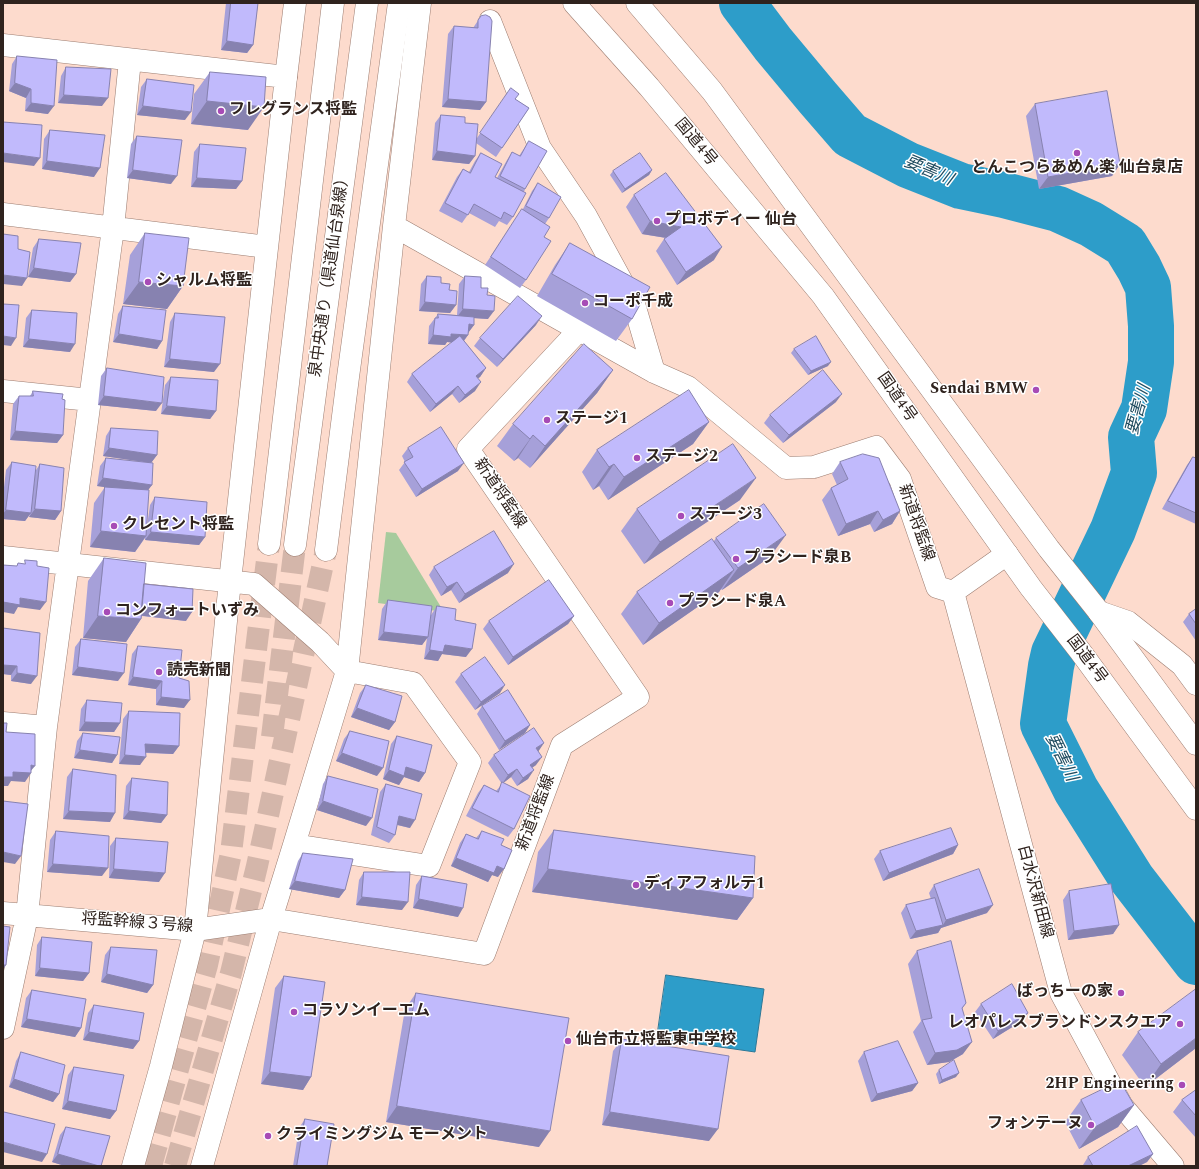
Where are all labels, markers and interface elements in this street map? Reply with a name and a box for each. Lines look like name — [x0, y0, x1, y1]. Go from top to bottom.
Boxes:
place label: フレグランス将監 — [229, 101, 357, 121]
marker: フレグランス将監 — [216, 106, 226, 116]
street label: 国道4号 — [670, 115, 720, 171]
marker: とんこつらあめん楽 仙台泉店 — [1072, 148, 1082, 158]
water label: 要害川 — [901, 153, 955, 191]
place label: とんこつらあめん楽 仙台泉店 — [971, 159, 1183, 179]
street label: 泉中央通り（県道仙台泉線） — [307, 170, 355, 378]
place label: プロボディー 仙台 — [665, 211, 797, 231]
marker: プロボディー 仙台 — [652, 216, 662, 226]
place label: シャルム将監 — [156, 272, 252, 292]
marker: シャルム将監 — [143, 277, 153, 287]
place label: コーポ千成 — [593, 293, 673, 313]
marker: コーポ千成 — [580, 298, 590, 308]
street label: 国道4号 — [872, 370, 920, 426]
place label: Sendai BMW — [930, 380, 1028, 400]
water label: 要害川 — [1124, 383, 1156, 437]
marker: Sendai BMW — [1031, 385, 1041, 395]
place label: ステージ1 — [555, 410, 628, 430]
marker: ステージ1 — [542, 415, 552, 425]
place label: ステージ2 — [645, 448, 718, 468]
marker: ステージ2 — [632, 453, 642, 463]
street label: 新道将監線 — [469, 455, 529, 533]
street label: 新道将監線 — [893, 482, 937, 564]
place label: ステージ3 — [689, 506, 762, 526]
marker: ステージ3 — [676, 511, 686, 521]
place label: クレセント将監 — [122, 516, 234, 536]
marker: クレセント将監 — [109, 521, 119, 531]
place label: プラシード泉B — [744, 549, 851, 569]
marker: プラシード泉B — [731, 554, 741, 564]
place label: プラシード泉A — [678, 593, 786, 613]
marker: プラシード泉A — [665, 598, 675, 608]
place label: コンフォートいずみ — [115, 602, 259, 622]
marker: コンフォートいずみ — [102, 607, 112, 617]
street label: 国道4号 — [1061, 632, 1111, 688]
place label: 読売新聞 — [167, 662, 231, 682]
marker: 読売新聞 — [154, 667, 164, 677]
water label: 要害川 — [1040, 731, 1080, 785]
street label: 新道将監線 — [514, 772, 560, 854]
street label: 白水沢新田線 — [1012, 843, 1056, 941]
place label: ディアフォルテ1 — [644, 875, 765, 895]
marker: ディアフォルテ1 — [631, 880, 641, 890]
street label: 将監幹線３号線 — [80, 911, 194, 937]
place label: ばっちーの家 — [1017, 983, 1113, 1003]
marker: ばっちーの家 — [1116, 988, 1126, 998]
place label: コラソンイーエム — [302, 1002, 430, 1022]
marker: コラソンイーエム — [289, 1007, 299, 1017]
place label: レオパレスブランドンスクエア — [948, 1014, 1172, 1034]
marker: レオパレスブランドンスクエア — [1175, 1019, 1185, 1029]
place label: 仙台市立将監東中学校 — [576, 1031, 736, 1051]
marker: 仙台市立将監東中学校 — [563, 1036, 573, 1046]
place label: 2HP Engineering — [1045, 1075, 1174, 1095]
marker: 2HP Engineering — [1177, 1080, 1187, 1090]
place label: フォンテーヌ — [987, 1115, 1083, 1135]
marker: フォンテーヌ — [1086, 1120, 1096, 1130]
place label: クライミングジム モーメント — [276, 1126, 488, 1146]
marker: クライミングジム モーメント — [263, 1131, 273, 1141]

